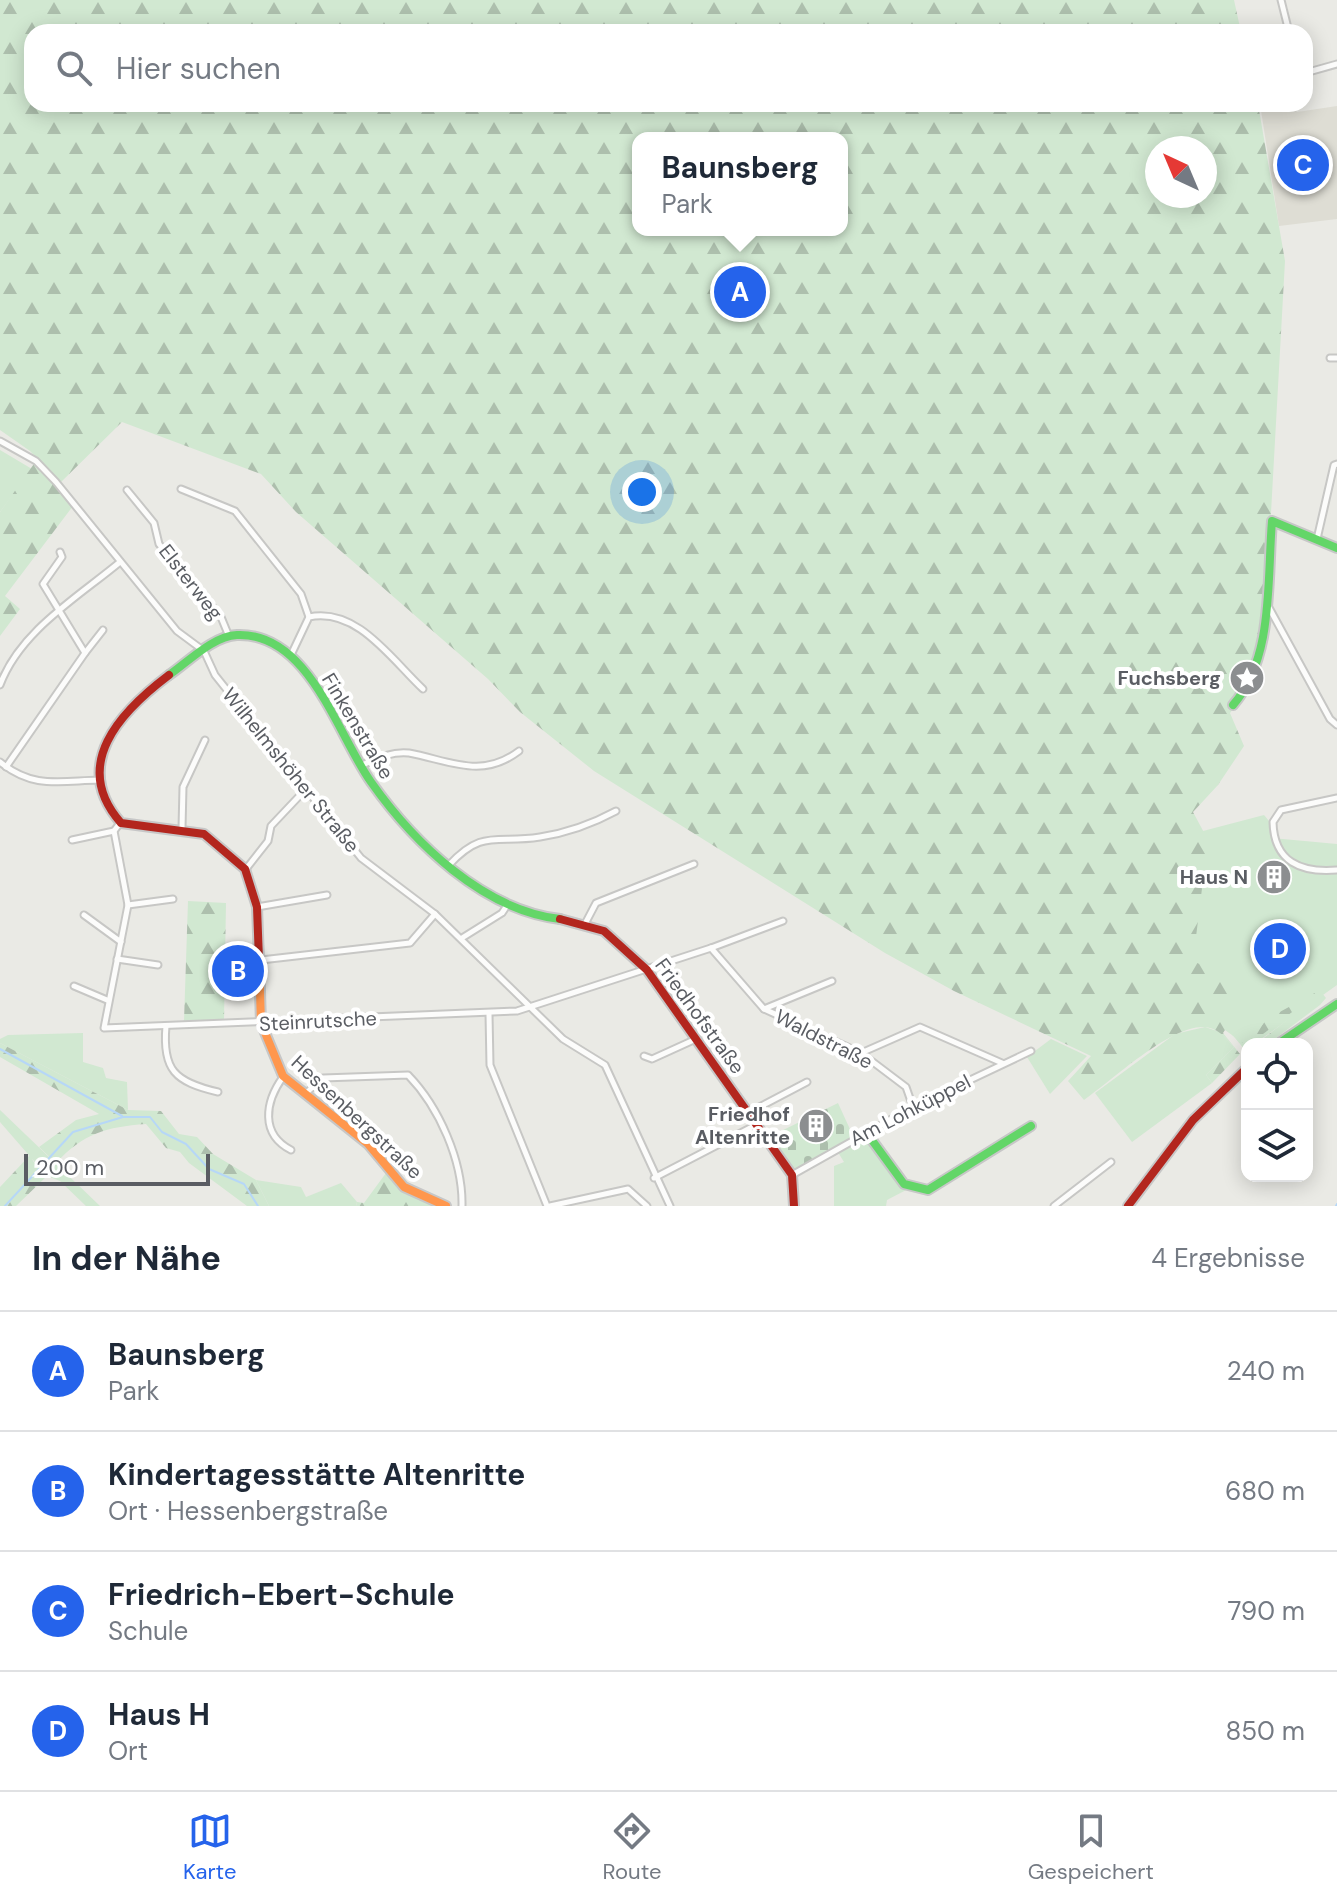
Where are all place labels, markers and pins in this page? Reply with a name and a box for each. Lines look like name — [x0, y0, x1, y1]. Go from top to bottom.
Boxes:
pin: C — [1277, 135, 1329, 195]
pin: A — [714, 262, 766, 322]
place icon: Fuchsberg — [1228, 659, 1266, 697]
place label: Fuchsberg — [1117, 665, 1221, 691]
building icon: Haus N — [1255, 858, 1293, 896]
place label: Haus N — [1180, 864, 1248, 890]
pin: D — [1254, 919, 1306, 979]
pin: B — [212, 941, 264, 1001]
place label: Friedhof Altenritte — [695, 1101, 790, 1150]
building icon: Friedhof Altenritte — [797, 1107, 835, 1145]

